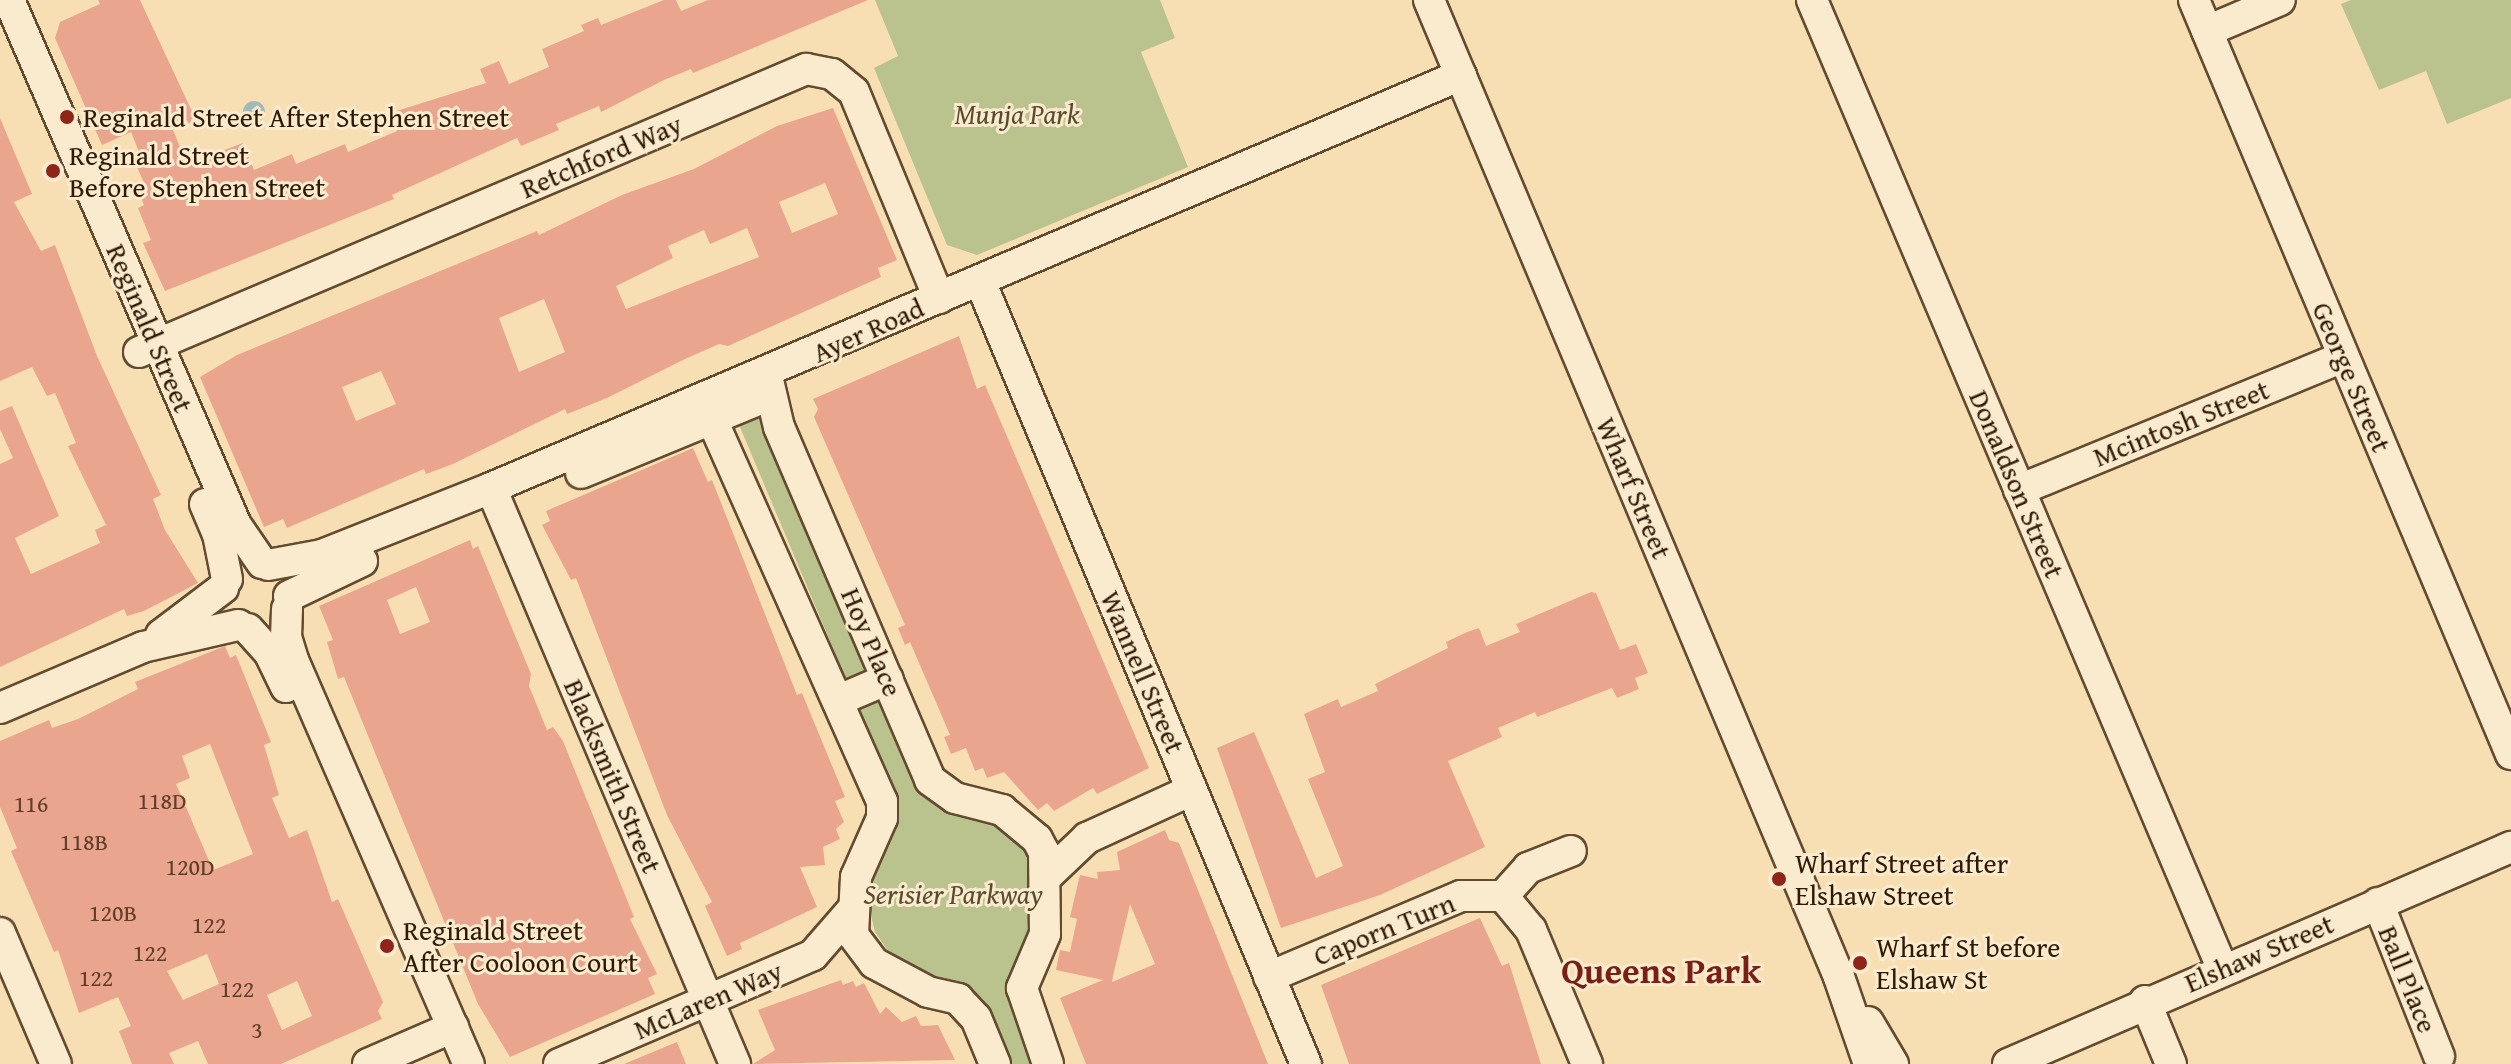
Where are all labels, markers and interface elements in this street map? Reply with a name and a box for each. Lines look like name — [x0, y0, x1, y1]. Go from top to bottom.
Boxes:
park label: Munja Park — [955, 97, 1079, 131]
place label: Reginald Street After Stephen Street — [83, 100, 509, 134]
street label: Retchford Way — [515, 107, 687, 205]
marker: Reginald Street After Stephen Street — [58, 108, 76, 126]
place label: Reginald Street Before Stephen Street — [69, 138, 325, 204]
marker: Reginald Street Before Stephen Street — [44, 162, 62, 180]
street label: Reginald Street — [99, 239, 201, 417]
street label: Ayer Road — [807, 291, 929, 369]
street label: George Street — [2305, 297, 2399, 457]
street label: Mcintosh Street — [2088, 372, 2274, 474]
street label: Donaldson Street — [1962, 385, 2072, 583]
street label: Wharf Street — [1589, 412, 1679, 564]
street label: Hoy Place — [834, 583, 910, 701]
street label: Wannell Street — [1094, 586, 1192, 758]
street label: Blacksmith Street — [557, 674, 669, 878]
house number: 118D — [137, 787, 187, 815]
house number: 116 — [14, 790, 48, 818]
house number: 118B — [60, 828, 108, 856]
place label: Wharf Street after Elshaw Street — [1795, 846, 2008, 912]
house number: 120D — [165, 853, 215, 881]
marker: Wharf Street after Elshaw Street — [1770, 870, 1788, 888]
park label: Serisier Parkway — [863, 877, 1043, 911]
street label: Caporn Turn — [1308, 885, 1460, 973]
house number: 120B — [89, 899, 137, 927]
street label: Elshaw Street — [2179, 907, 2339, 999]
house number: 122 — [192, 911, 226, 939]
place label: Reginald Street After Cooloon Court — [403, 913, 638, 979]
street label: Ball Place — [2371, 920, 2445, 1038]
place label: Wharf St before Elshaw St — [1876, 930, 2060, 996]
marker: Reginald Street After Cooloon Court — [378, 937, 396, 955]
house number: 122 — [133, 939, 167, 967]
district label: Queens Park — [1561, 948, 1761, 992]
street label: McLaren Way — [629, 954, 787, 1046]
marker: Wharf St before Elshaw St — [1851, 954, 1869, 972]
house number: 122 — [79, 964, 113, 992]
house number: 122 — [220, 975, 254, 1003]
house number: 3 — [251, 1016, 263, 1044]

